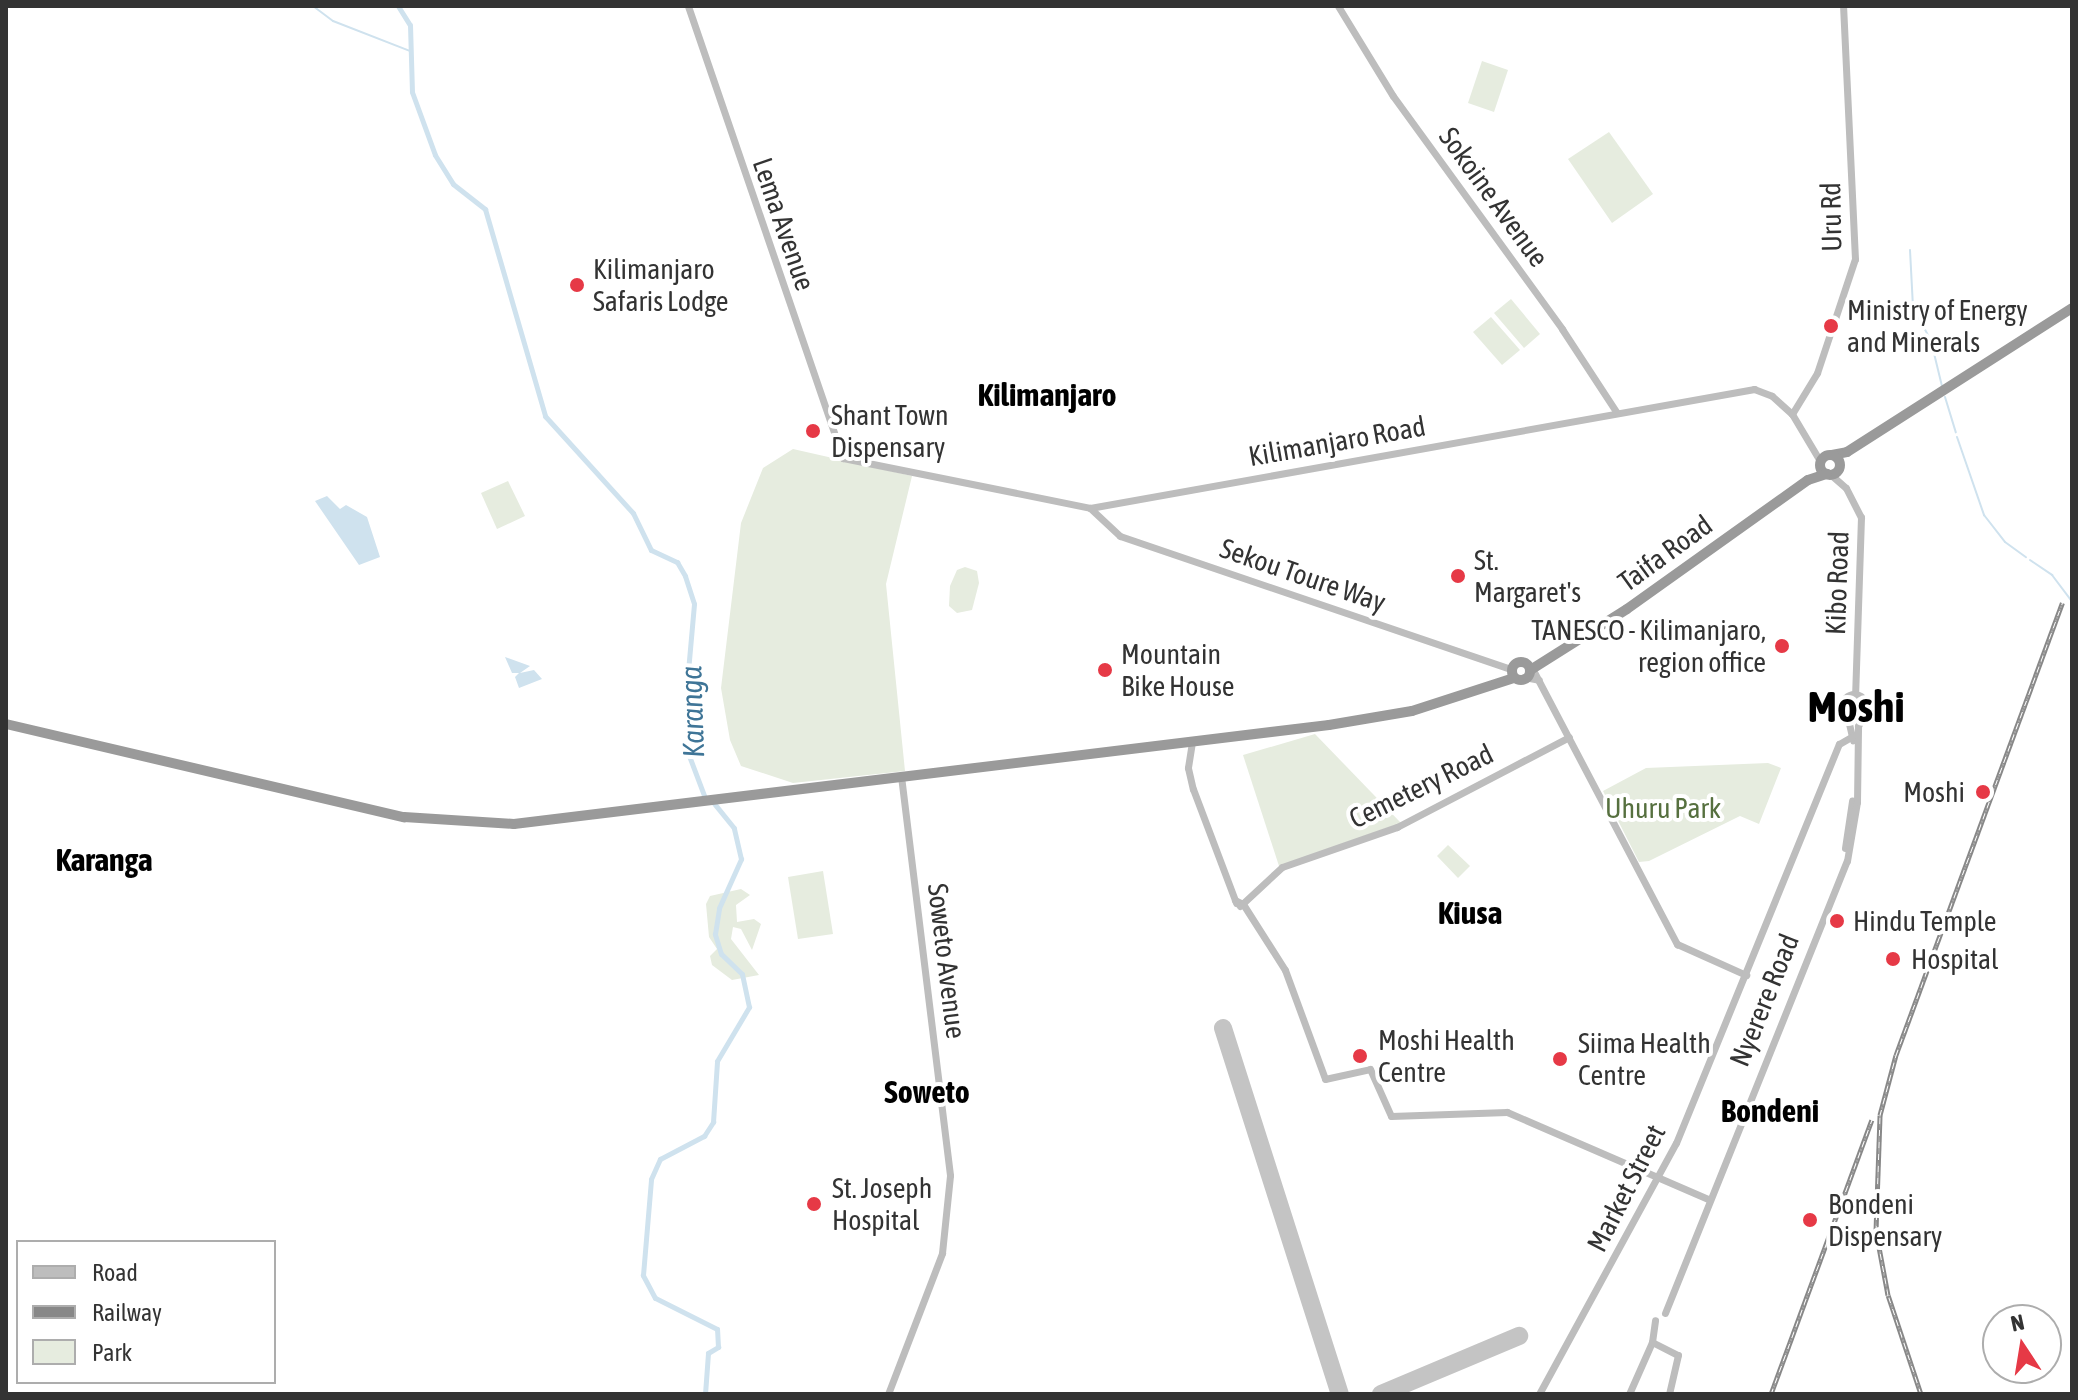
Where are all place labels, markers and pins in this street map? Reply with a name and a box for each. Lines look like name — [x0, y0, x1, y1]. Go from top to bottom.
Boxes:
place label: Kilimanjaro Safaris Lodge — [593, 252, 728, 318]
marker: Kilimanjaro Safaris Lodge — [568, 276, 586, 294]
place label: Ministry of Energy and Minerals — [1847, 293, 2028, 359]
marker: Ministry of Energy and Minerals — [1822, 317, 1840, 335]
place label: Shant Town Dispensary — [831, 398, 949, 464]
marker: Shant Town Dispensary — [802, 420, 824, 442]
place label: St. Margaret's — [1474, 543, 1581, 609]
marker: St. Margaret's — [1449, 567, 1467, 585]
place label: TANESCO - Kilimanjaro, region office — [1531, 613, 1766, 679]
place label: Mountain Bike House — [1121, 637, 1235, 703]
marker: TANESCO - Kilimanjaro, region office — [1773, 637, 1791, 655]
marker: Mountain Bike House — [1096, 661, 1114, 679]
place label: Moshi — [1903, 775, 1965, 809]
marker: Moshi — [1972, 781, 1994, 803]
place label: Hindu Temple — [1853, 904, 1997, 938]
marker: Hindu Temple — [1828, 912, 1846, 930]
place label: Hospital — [1911, 942, 1999, 976]
marker: Hospital — [1882, 948, 1904, 970]
place label: Moshi Health Centre — [1378, 1023, 1515, 1089]
place label: Siima Health Centre — [1578, 1026, 1711, 1092]
marker: Moshi Health Centre — [1349, 1045, 1371, 1067]
marker: Siima Health Centre — [1549, 1048, 1571, 1070]
place label: St. Joseph Hospital — [832, 1171, 932, 1237]
place label: Bondeni Dispensary — [1828, 1187, 1942, 1253]
marker: St. Joseph Hospital — [803, 1193, 825, 1215]
marker: Bondeni Dispensary — [1799, 1209, 1821, 1231]

